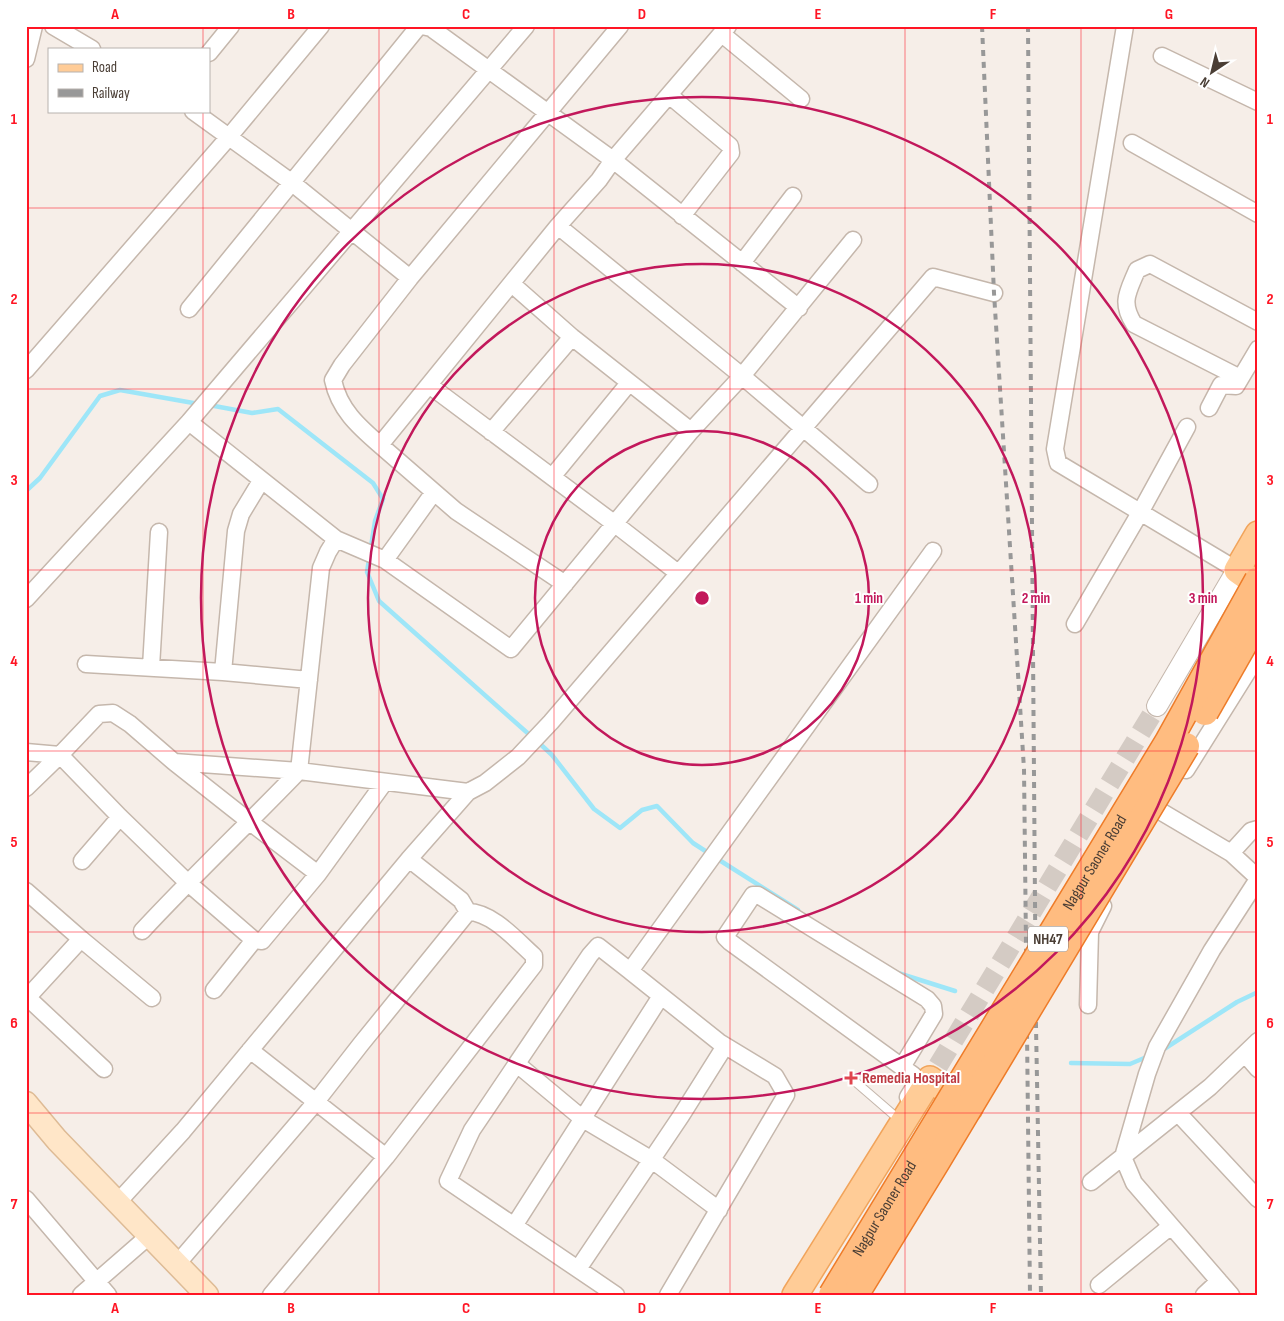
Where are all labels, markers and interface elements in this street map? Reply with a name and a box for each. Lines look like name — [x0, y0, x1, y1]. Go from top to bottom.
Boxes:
text: A — [110, 5, 119, 24]
text: B — [287, 5, 295, 24]
text: C — [462, 5, 470, 24]
text: D — [638, 5, 646, 24]
text: E — [815, 5, 822, 24]
text: F — [990, 5, 997, 24]
text: G — [1165, 5, 1173, 24]
legend — [48, 48, 210, 112]
north arrow — [1186, 48, 1236, 98]
text: Road — [92, 58, 117, 77]
text: N — [1197, 73, 1213, 91]
text: Railway — [92, 84, 130, 103]
text: 1 — [11, 110, 18, 129]
text: 1 — [1267, 110, 1274, 129]
text: 2 — [10, 290, 18, 309]
text: 2 — [1266, 290, 1274, 309]
text: 3 — [10, 471, 18, 490]
text: 3 — [1266, 471, 1274, 490]
centre of rings — [693, 589, 711, 607]
text: 1 min — [855, 589, 883, 608]
text: 2 min — [1022, 589, 1050, 608]
text: 3 min — [1189, 589, 1217, 608]
text: 4 — [10, 652, 18, 671]
text: 4 — [1266, 652, 1274, 671]
street label: Nagpur Saoner Road — [1059, 811, 1131, 914]
text: 5 — [10, 833, 18, 852]
text: 5 — [1266, 833, 1274, 852]
road number: NH47 — [1028, 926, 1068, 952]
text: 6 — [10, 1014, 18, 1033]
text: 6 — [1266, 1014, 1274, 1033]
place label: Remedia Hospital — [862, 1069, 960, 1088]
marker: Remedia Hospital — [844, 1071, 858, 1085]
street label: Nagpur Saoner Road — [848, 1158, 921, 1260]
text: 7 — [11, 1195, 18, 1214]
text: 7 — [1267, 1195, 1274, 1214]
text: A — [110, 1299, 119, 1318]
text: B — [287, 1299, 295, 1318]
text: C — [462, 1299, 470, 1318]
text: D — [638, 1299, 646, 1318]
text: E — [815, 1299, 822, 1318]
text: F — [990, 1299, 997, 1318]
text: G — [1165, 1299, 1173, 1318]

